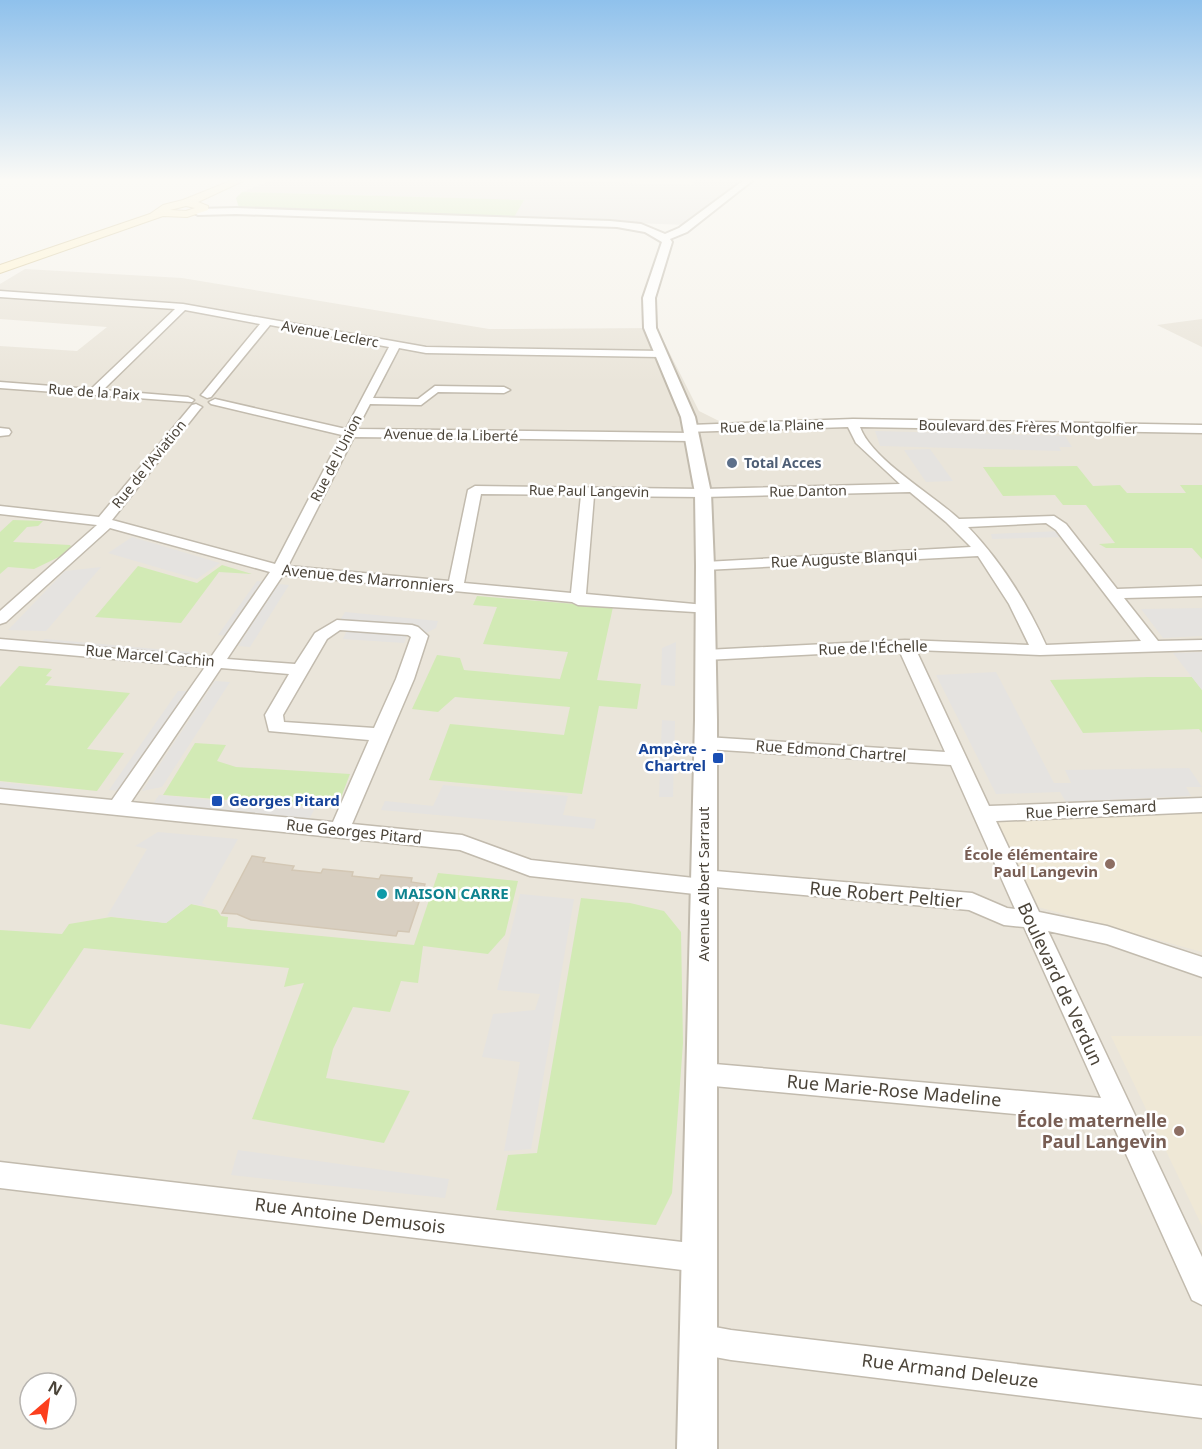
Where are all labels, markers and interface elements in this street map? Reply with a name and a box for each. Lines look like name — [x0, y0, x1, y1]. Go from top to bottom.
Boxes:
street label: Avenue Leclerc — [280, 316, 380, 351]
street label: Rue de la Paix — [48, 379, 141, 404]
street label: Rue de l'Union — [305, 411, 366, 505]
street label: Rue de la Plaine — [720, 414, 825, 437]
street label: Boulevard des Frères Montgolfier — [918, 415, 1138, 438]
street label: Rue de l'Aviation — [107, 416, 190, 512]
street label: Avenue de la Liberté — [384, 424, 518, 445]
place label: Total Acces — [744, 453, 822, 472]
marker: Total Acces — [725, 456, 739, 470]
street label: Rue Paul Langevin — [529, 480, 649, 501]
street label: Rue Danton — [769, 480, 847, 501]
street label: Rue Auguste Blanqui — [770, 544, 918, 572]
street label: Avenue des Marronniers — [281, 559, 455, 597]
street label: Rue de l'Échelle — [818, 635, 928, 659]
street label: Rue Marcel Cachin — [85, 639, 216, 671]
street label: Rue Edmond Chartrel — [755, 735, 907, 765]
place label: Ampère - Chartrel — [638, 738, 706, 775]
marker: Ampère - Chartrel — [711, 751, 725, 765]
place label: Georges Pitard — [229, 790, 340, 810]
marker: Georges Pitard — [210, 794, 224, 808]
street label: Rue Pierre Semard — [1025, 796, 1157, 822]
street label: Avenue Albert Sarraut — [693, 806, 713, 962]
street label: Rue Georges Pitard — [285, 814, 423, 848]
place label: École élémentaire Paul Langevin — [964, 844, 1098, 881]
marker: École élémentaire Paul Langevin — [1103, 857, 1117, 871]
street label: Rue Robert Peltier — [809, 875, 964, 913]
place label: MAISON CARRE — [394, 883, 509, 903]
marker: MAISON CARRE — [375, 887, 389, 901]
street label: Boulevard de Verdun — [1013, 898, 1109, 1069]
street label: Rue Marie-Rose Madeline — [786, 1069, 1002, 1111]
place label: École maternelle Paul Langevin — [1017, 1108, 1167, 1153]
marker: École maternelle Paul Langevin — [1172, 1124, 1186, 1138]
street label: Rue Antoine Demusois — [253, 1191, 447, 1239]
street label: Rue Armand Deleuze — [860, 1347, 1040, 1393]
north arrow — [18, 1371, 78, 1431]
text: N — [44, 1375, 66, 1401]

